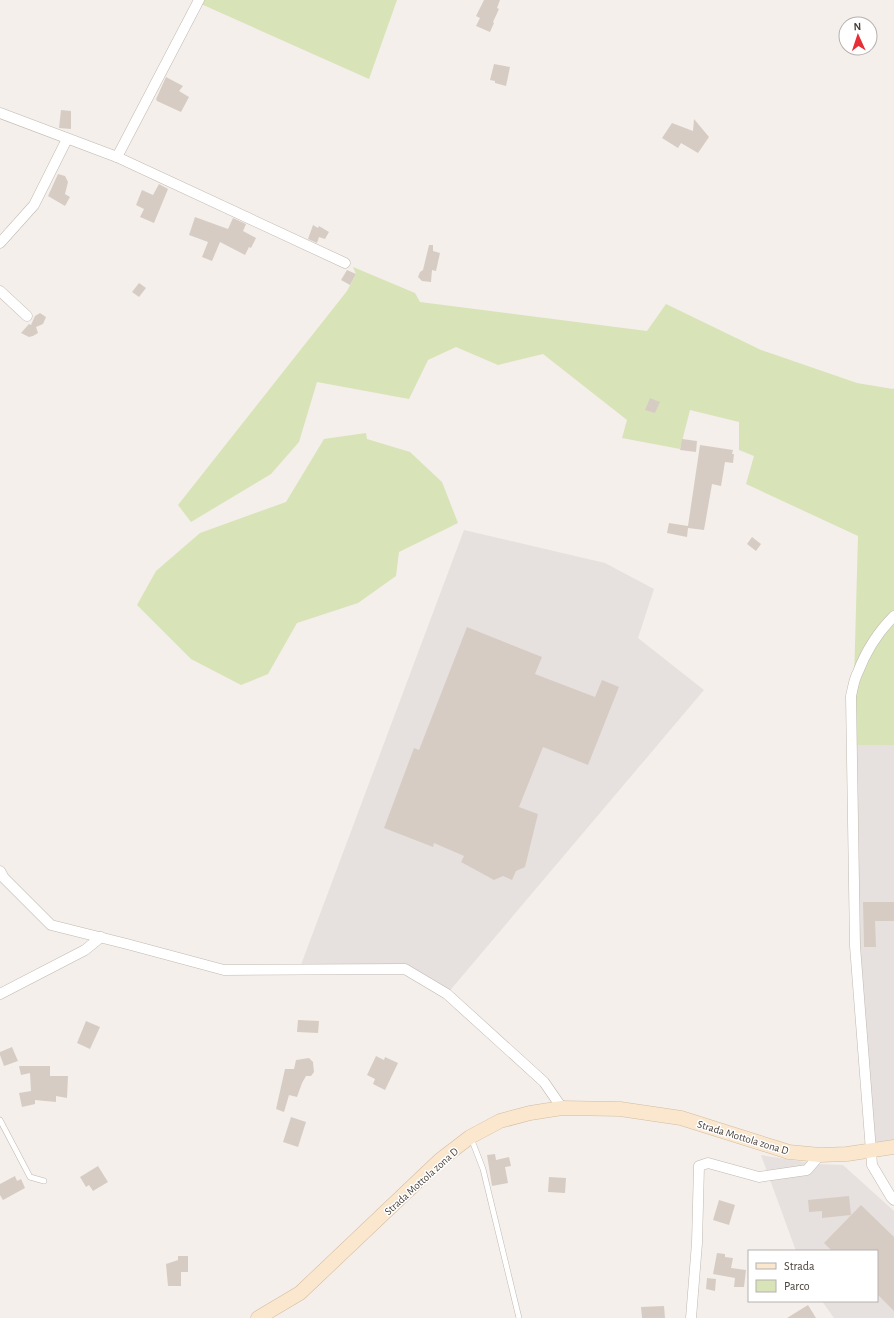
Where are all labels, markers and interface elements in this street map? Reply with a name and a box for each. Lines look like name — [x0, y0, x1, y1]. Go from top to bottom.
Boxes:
north arrow — [838, 16, 878, 56]
text: N — [853, 21, 862, 32]
street label: Strada Mottola zona D — [696, 1118, 790, 1157]
street label: Strada Mottola zona D — [382, 1146, 460, 1217]
legend — [748, 1250, 878, 1302]
text: Strada — [784, 1260, 815, 1272]
text: Parco — [784, 1280, 810, 1292]

